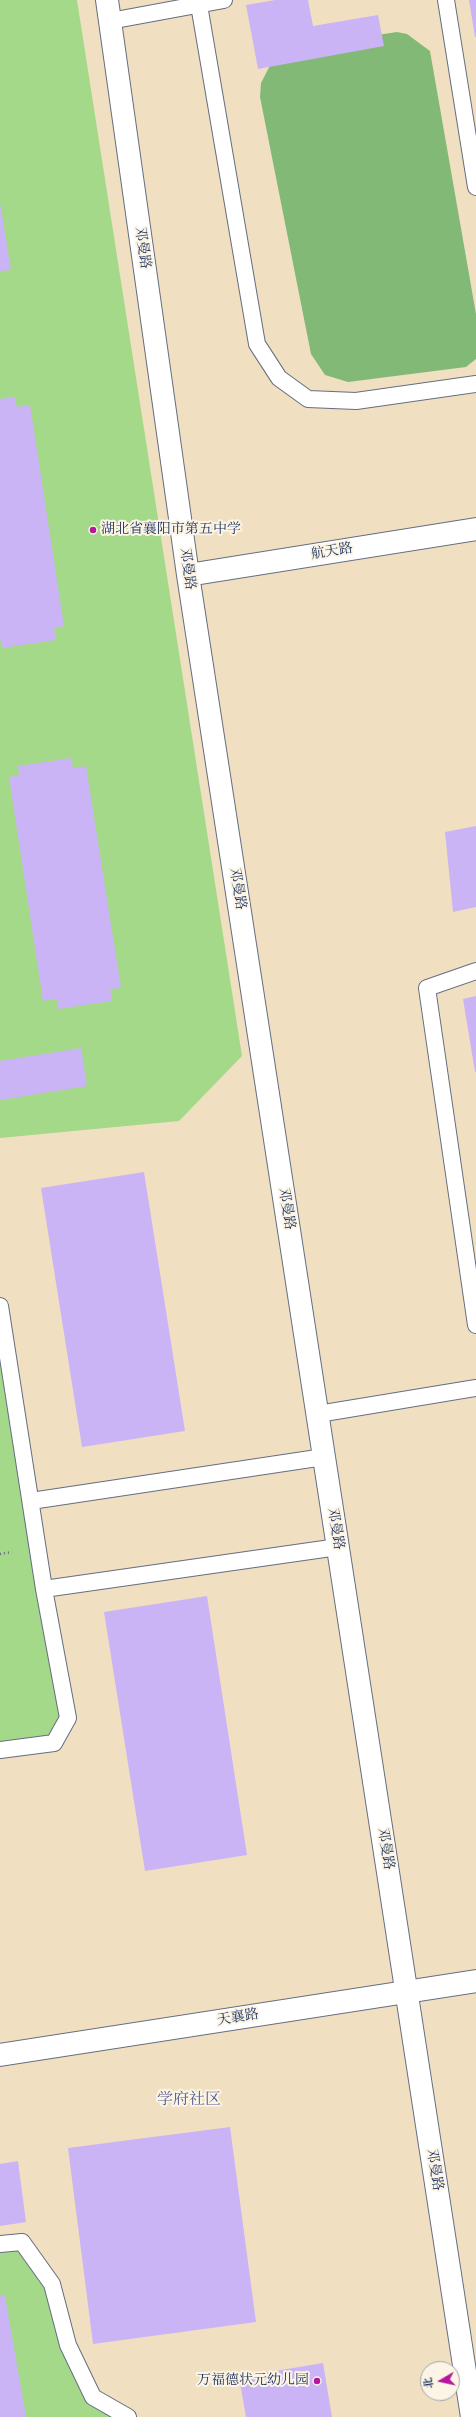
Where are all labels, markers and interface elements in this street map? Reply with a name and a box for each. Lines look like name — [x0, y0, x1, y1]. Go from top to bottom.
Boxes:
street label: 邓曼路 — [131, 226, 153, 270]
place label: 湖北省襄阳市第五中学 — [101, 522, 241, 538]
marker: 湖北省襄阳市第五中学 — [88, 525, 98, 535]
street label: 航天路 — [310, 540, 354, 564]
street label: 邓曼路 — [176, 547, 198, 591]
street label: 邓曼路 — [225, 867, 249, 911]
street label: 邓曼路 — [274, 1187, 298, 1231]
street label: 邓曼路 — [323, 1507, 347, 1551]
street label: 邓曼路 — [373, 1827, 397, 1871]
street label: 天襄路 — [216, 2006, 260, 2030]
district label: 学府社区 — [157, 2090, 221, 2110]
street label: 邓曼路 — [422, 2148, 446, 2192]
north arrow — [420, 2361, 460, 2401]
place label: 万福德状元幼儿园 — [197, 2373, 309, 2389]
marker: 万福德状元幼儿园 — [312, 2376, 322, 2386]
text: 北 — [420, 2376, 437, 2389]

